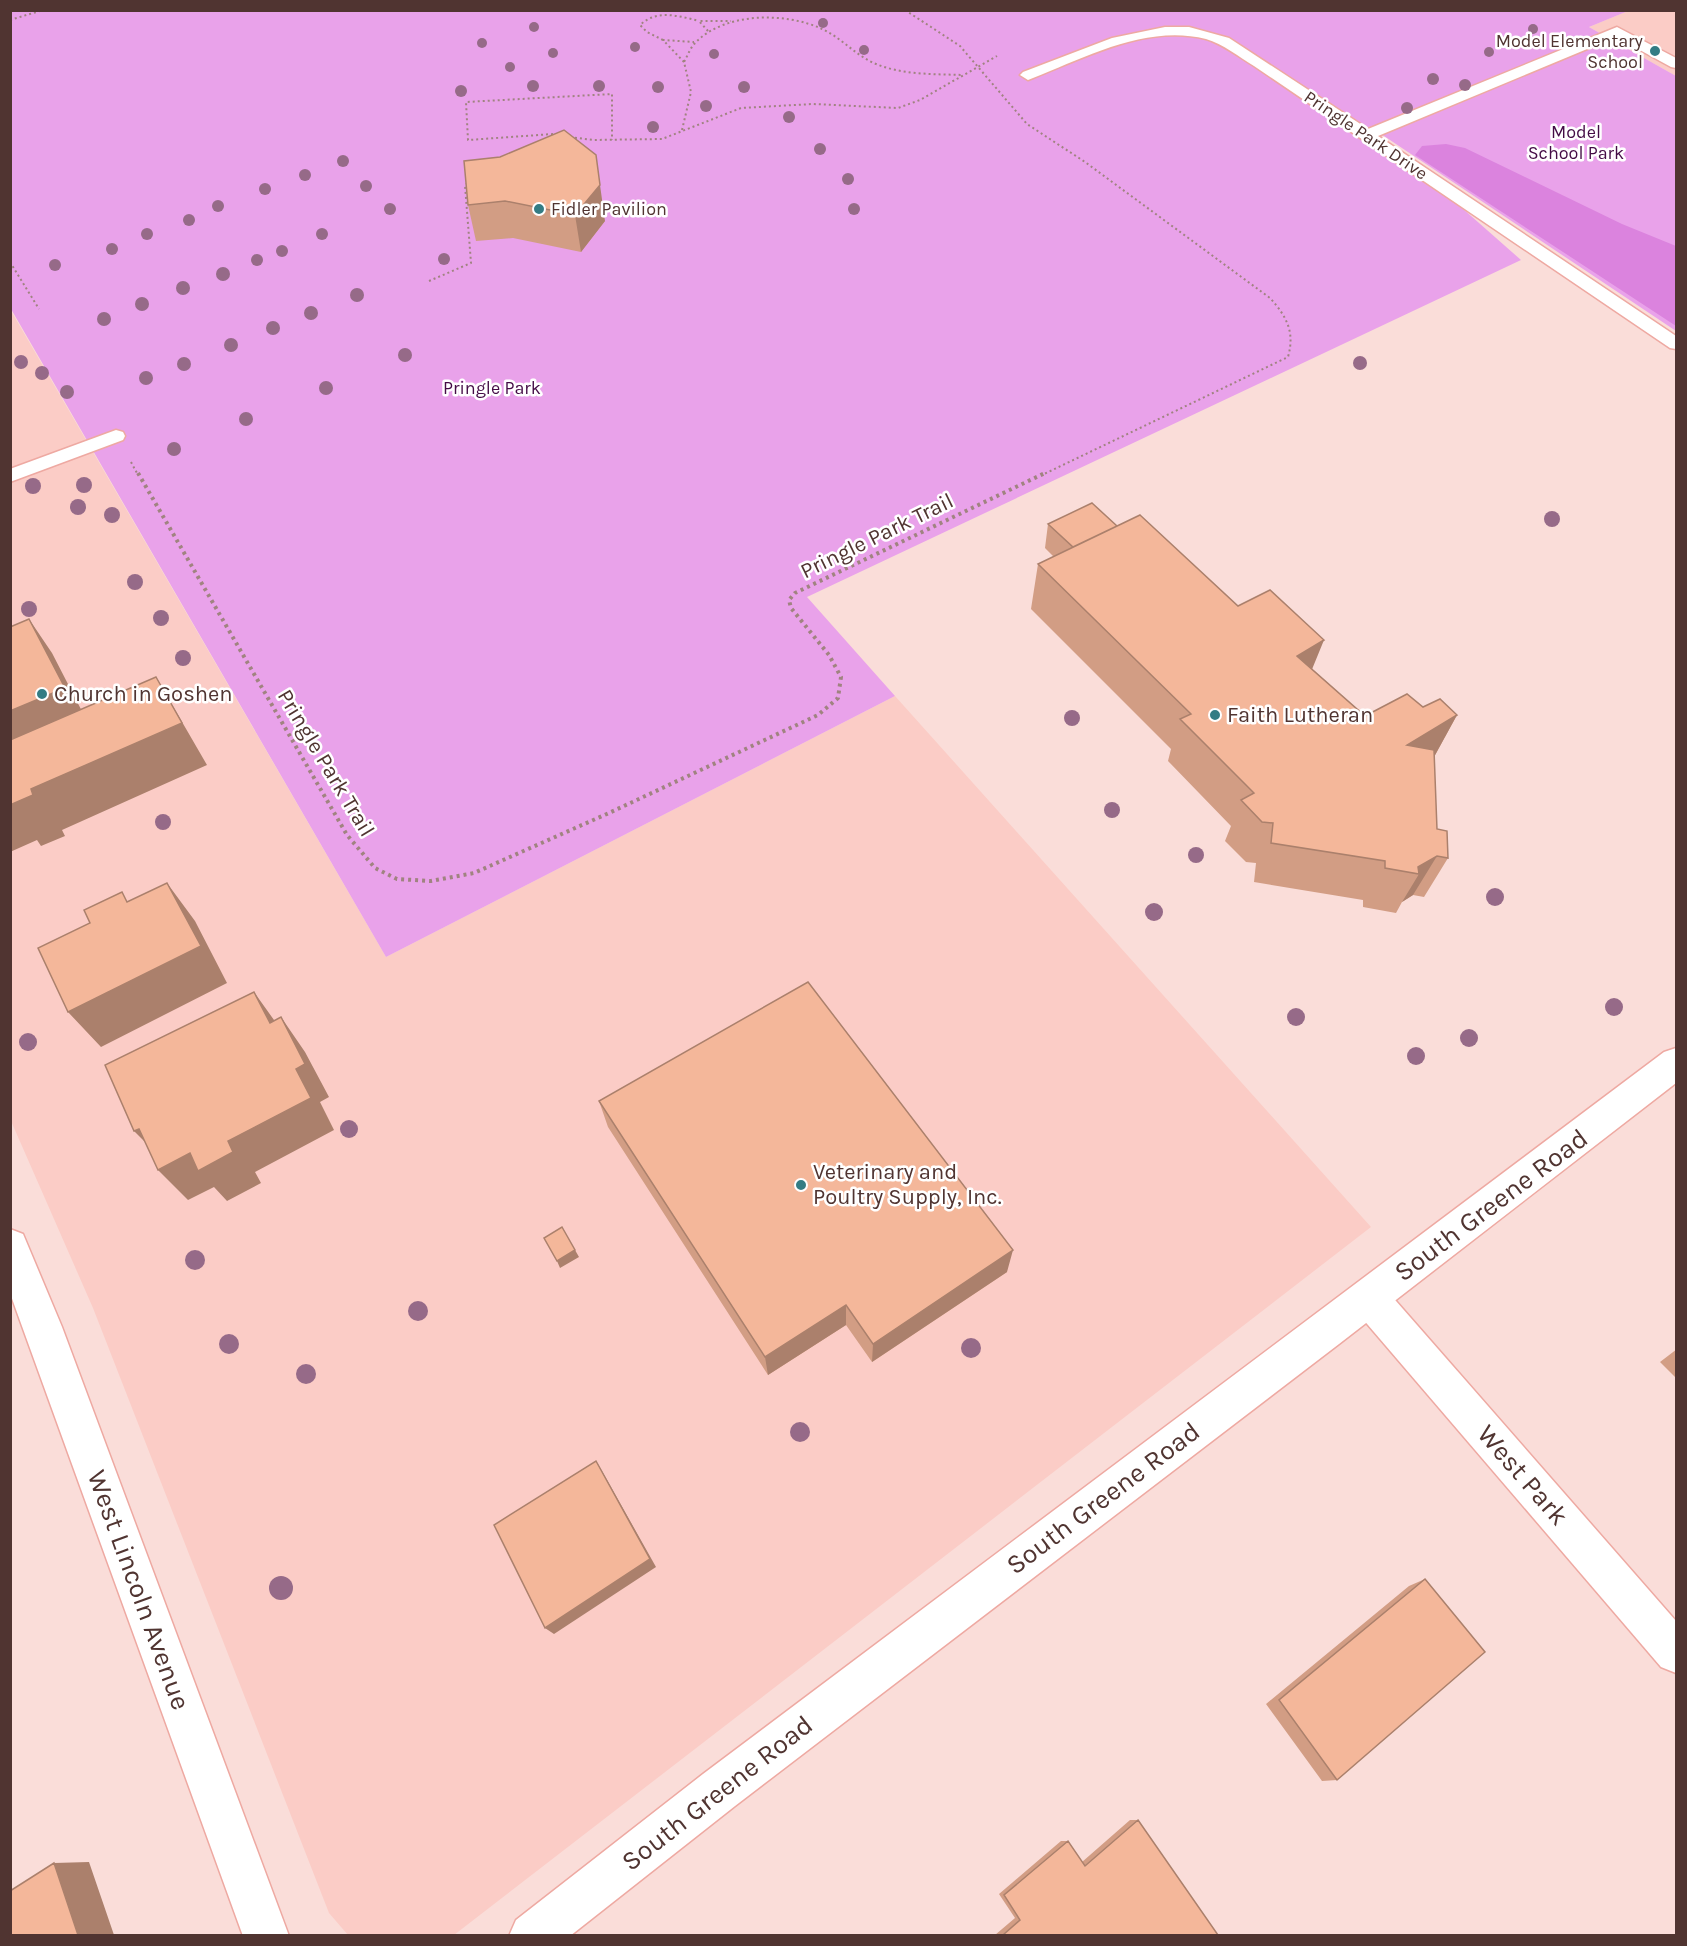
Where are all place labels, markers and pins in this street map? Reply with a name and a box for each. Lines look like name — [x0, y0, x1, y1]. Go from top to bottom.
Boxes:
place label: Model Elementary School — [1496, 30, 1644, 73]
marker: Model Elementary School — [1648, 44, 1662, 58]
place label: Fidler Pavilion — [551, 198, 667, 220]
marker: Fidler Pavilion — [532, 202, 546, 216]
place label: Church in Goshen — [54, 681, 233, 707]
marker: Church in Goshen — [35, 687, 49, 701]
place label: Faith Lutheran — [1227, 702, 1373, 728]
marker: Faith Lutheran — [1208, 708, 1222, 722]
place label: Veterinary and Poultry Supply, Inc. — [813, 1159, 1002, 1210]
marker: Veterinary and Poultry Supply, Inc. — [794, 1178, 808, 1192]

